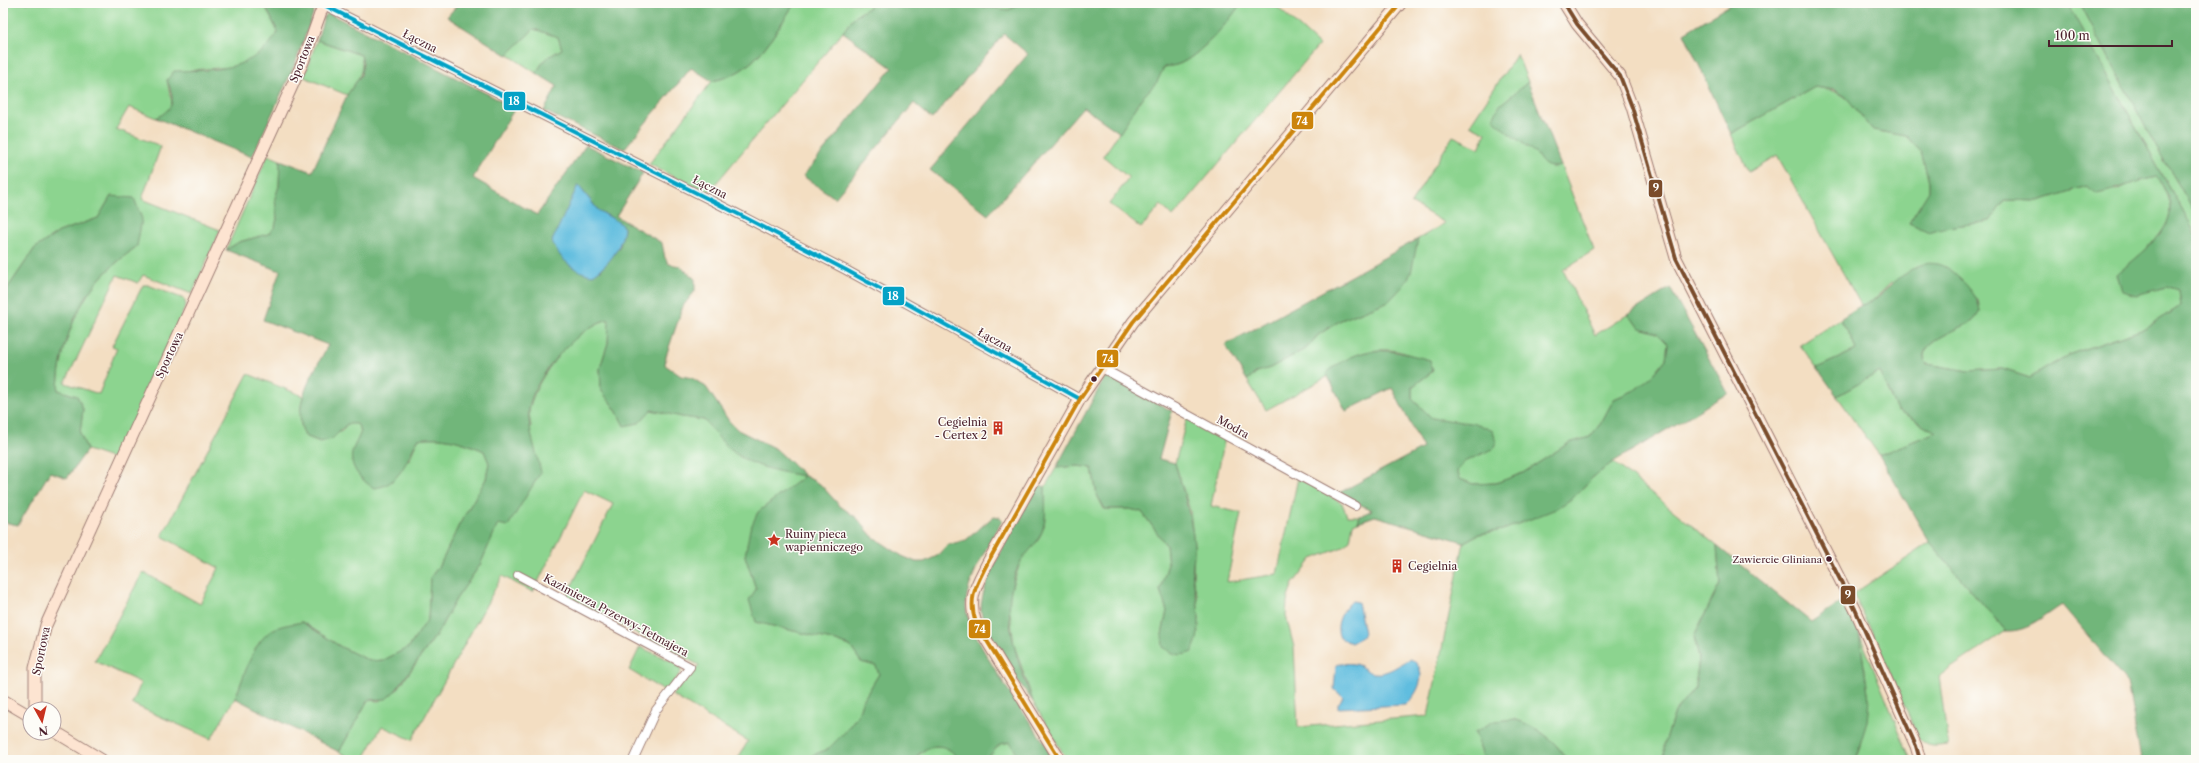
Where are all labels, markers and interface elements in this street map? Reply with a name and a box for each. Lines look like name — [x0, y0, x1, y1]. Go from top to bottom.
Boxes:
scale bar — [2049, 22, 2172, 48]
street label: Łączna — [400, 26, 440, 56]
text: 100 m — [2055, 28, 2090, 43]
street label: Sportowa — [286, 33, 318, 85]
line badge: 18 — [503, 91, 526, 111]
text: 18 — [508, 94, 520, 108]
line badge: 74 — [1291, 111, 1314, 130]
text: 74 — [1296, 114, 1308, 128]
street label: Łączna — [690, 172, 730, 202]
line badge: 9 — [1648, 179, 1663, 198]
text: 9 — [1653, 181, 1660, 195]
line badge: 18 — [882, 286, 905, 306]
text: 18 — [887, 289, 899, 303]
street label: Łączna — [975, 325, 1015, 355]
street label: Sportowa — [152, 329, 186, 380]
line badge: 74 — [1096, 349, 1119, 368]
text: 74 — [1102, 352, 1114, 366]
unlabelled marker — [1089, 374, 1099, 384]
street label: Modra — [1214, 412, 1252, 442]
place label: Cegielnia - Certex 2 — [935, 415, 987, 442]
building icon: Cegielnia - Certex 2 — [990, 420, 1006, 436]
place label: Ruiny pieca wapienniczego — [784, 527, 863, 554]
place icon: Ruiny pieca wapienniczego — [766, 532, 782, 548]
place label: Zawiercie Gliniana — [1732, 553, 1823, 566]
marker: Zawiercie Gliniana — [1824, 554, 1834, 564]
building icon: Cegielnia — [1389, 558, 1405, 574]
place label: Cegielnia — [1408, 559, 1457, 573]
street label: Kazimierza Przerwy-Tetmajera — [541, 571, 691, 659]
line badge: 9 — [1840, 585, 1856, 605]
text: 9 — [1845, 588, 1852, 602]
line badge: 74 — [968, 619, 991, 639]
text: 74 — [974, 622, 986, 636]
street label: Sportowa — [29, 625, 53, 677]
north arrow — [22, 701, 62, 741]
text: N — [37, 723, 49, 739]

